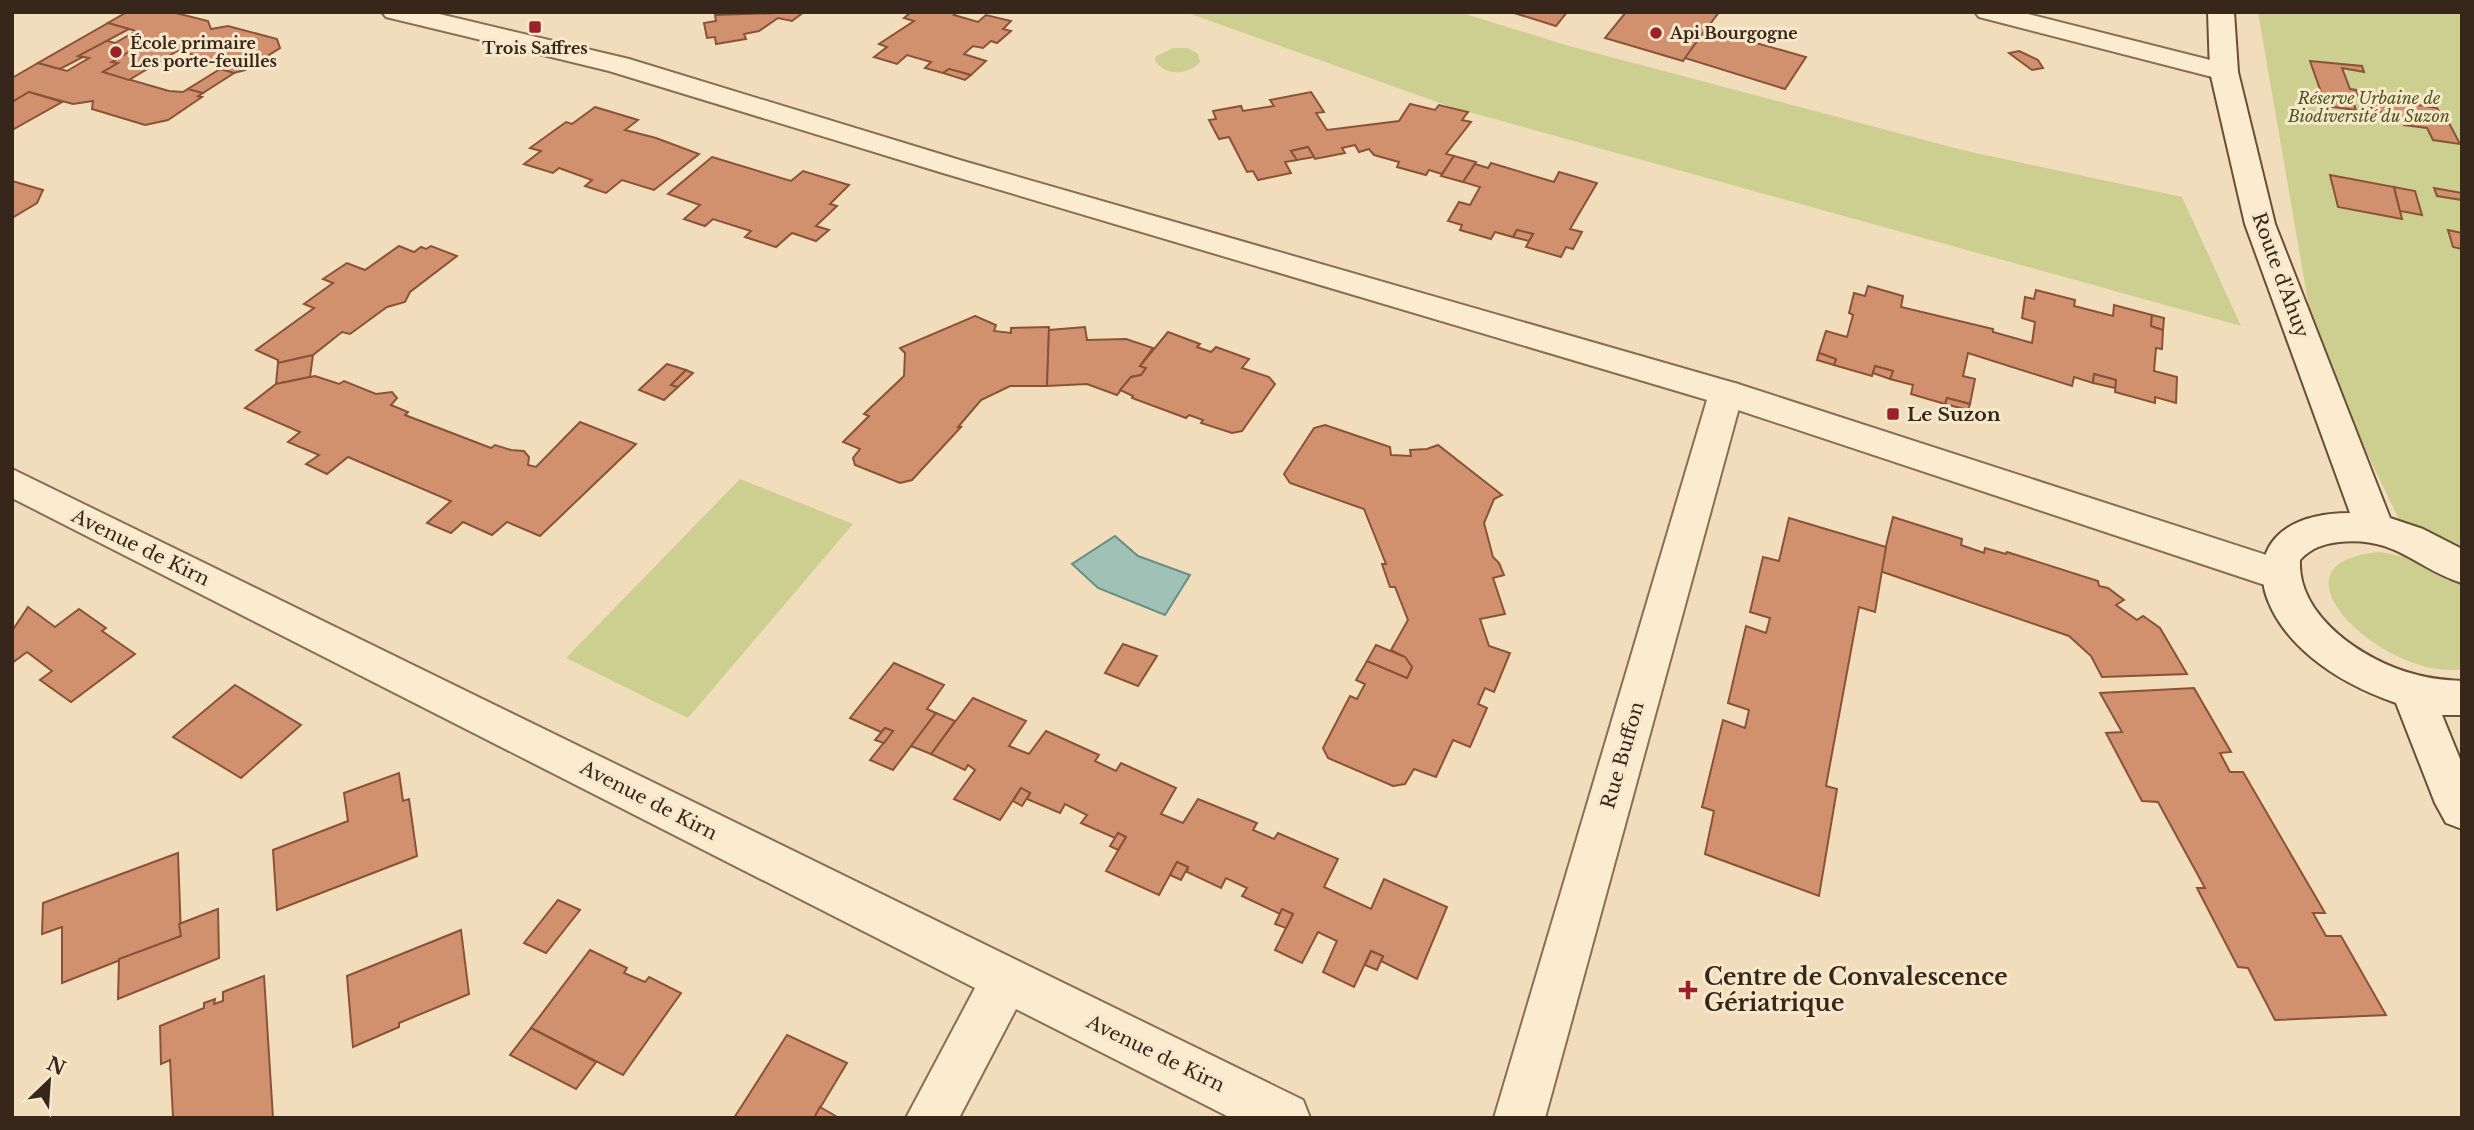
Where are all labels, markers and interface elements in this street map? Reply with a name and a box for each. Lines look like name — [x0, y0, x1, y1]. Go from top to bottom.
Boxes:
marker: Trois Saffres — [527, 19, 543, 35]
place label: Api Bourgogne — [1669, 23, 1798, 43]
marker: Api Bourgogne — [1648, 25, 1664, 41]
place label: École primaire Les porte-feuilles — [130, 33, 277, 71]
place label: Trois Saffres — [482, 38, 588, 58]
marker: École primaire Les porte-feuilles — [108, 44, 124, 60]
park label: Réserve Urbaine de Biodiversité du Suzon — [2287, 88, 2450, 126]
street label: Route d'Ahuy — [2247, 209, 2314, 341]
place label: Le Suzon — [1907, 403, 2001, 426]
marker: Le Suzon — [1885, 406, 1901, 422]
street label: Avenue de Kirn — [67, 504, 213, 591]
street label: Rue Buffon — [1596, 699, 1649, 811]
street label: Avenue de Kirn — [576, 756, 721, 845]
place label: Centre de Convalescence Gériatrique — [1704, 963, 2008, 1017]
marker: Centre de Convalescence Gériatrique — [1678, 980, 1698, 1000]
street label: Avenue de Kirn — [1082, 1010, 1228, 1097]
north arrow — [14, 1046, 84, 1116]
text: N — [43, 1052, 69, 1080]

